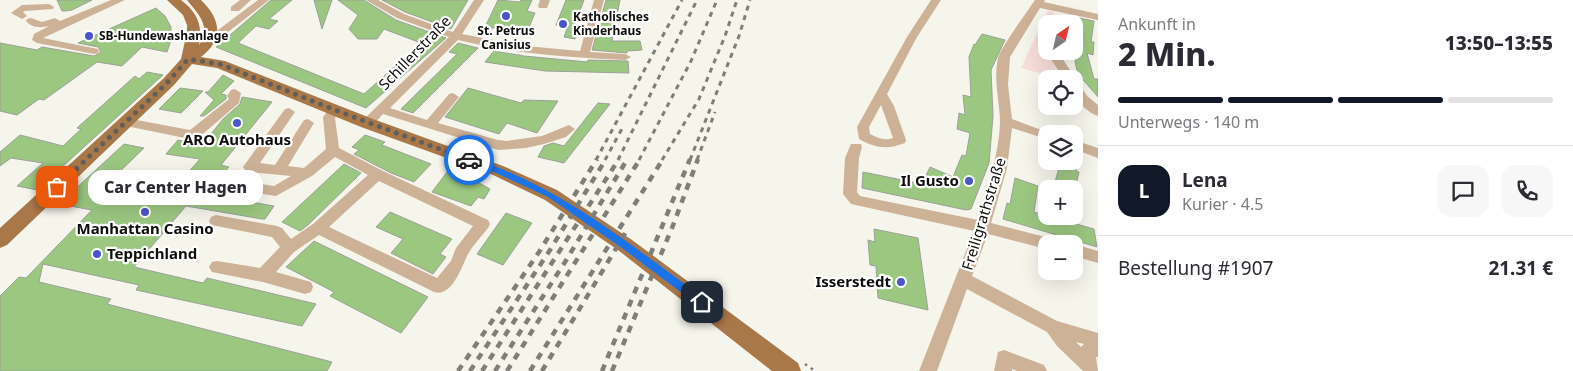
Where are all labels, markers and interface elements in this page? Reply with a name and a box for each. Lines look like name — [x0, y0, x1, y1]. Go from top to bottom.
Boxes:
place label: Katholisches Kinderhaus — [573, 8, 649, 39]
marker: St. Petrus Canisius — [500, 10, 512, 22]
street label: Schillerstraße — [374, 11, 455, 94]
text: Ankunft in — [1118, 13, 1196, 35]
north arrow — [1038, 15, 1082, 60]
map controls — [1038, 15, 1083, 280]
marker: Katholisches Kinderhaus — [557, 18, 569, 30]
place label: St. Petrus Canisius — [477, 22, 535, 53]
place label: SB-Hundewashanlage — [99, 27, 229, 44]
marker: SB-Hundewashanlage — [83, 30, 95, 42]
text: 13:50–13:55 — [1445, 30, 1553, 56]
text: 2 Min. — [1118, 32, 1216, 75]
button: locate — [1038, 70, 1083, 115]
text: Unterwegs · 140 m — [1118, 111, 1259, 133]
marker: ARO Autohaus — [231, 117, 243, 129]
button: layers — [1038, 125, 1083, 170]
place label: ARO Autohaus — [183, 129, 291, 149]
courier — [444, 135, 494, 185]
icon: car — [455, 146, 483, 174]
street label: Freiligrathstraße — [956, 155, 1010, 272]
button: chat — [1437, 165, 1489, 217]
button: phone — [1501, 165, 1553, 217]
pin — [36, 166, 78, 208]
text: Lena — [1182, 167, 1228, 193]
callout: Car Center Hagen — [87, 170, 262, 204]
place label: Il Gusto — [901, 170, 959, 190]
icon: bag — [43, 173, 71, 201]
marker: Il Gusto — [963, 175, 975, 187]
text: Car Center Hagen — [104, 176, 247, 198]
text: L — [1139, 178, 1149, 204]
button: + — [1038, 180, 1083, 225]
text: Kurier · 4.5 — [1182, 193, 1263, 215]
marker: Manhattan Casino — [139, 206, 151, 218]
place label: Manhattan Casino — [76, 218, 214, 238]
button: − — [1038, 235, 1083, 280]
place label: Teppichland — [107, 243, 197, 263]
marker: Teppichland — [91, 248, 103, 260]
text: Bestellung #1907 — [1118, 255, 1273, 281]
text: 21.31 € — [1488, 255, 1553, 281]
place label: Isserstedt — [815, 271, 891, 291]
marker: Isserstedt — [895, 276, 907, 288]
pin — [681, 281, 723, 323]
icon: home — [688, 288, 716, 316]

